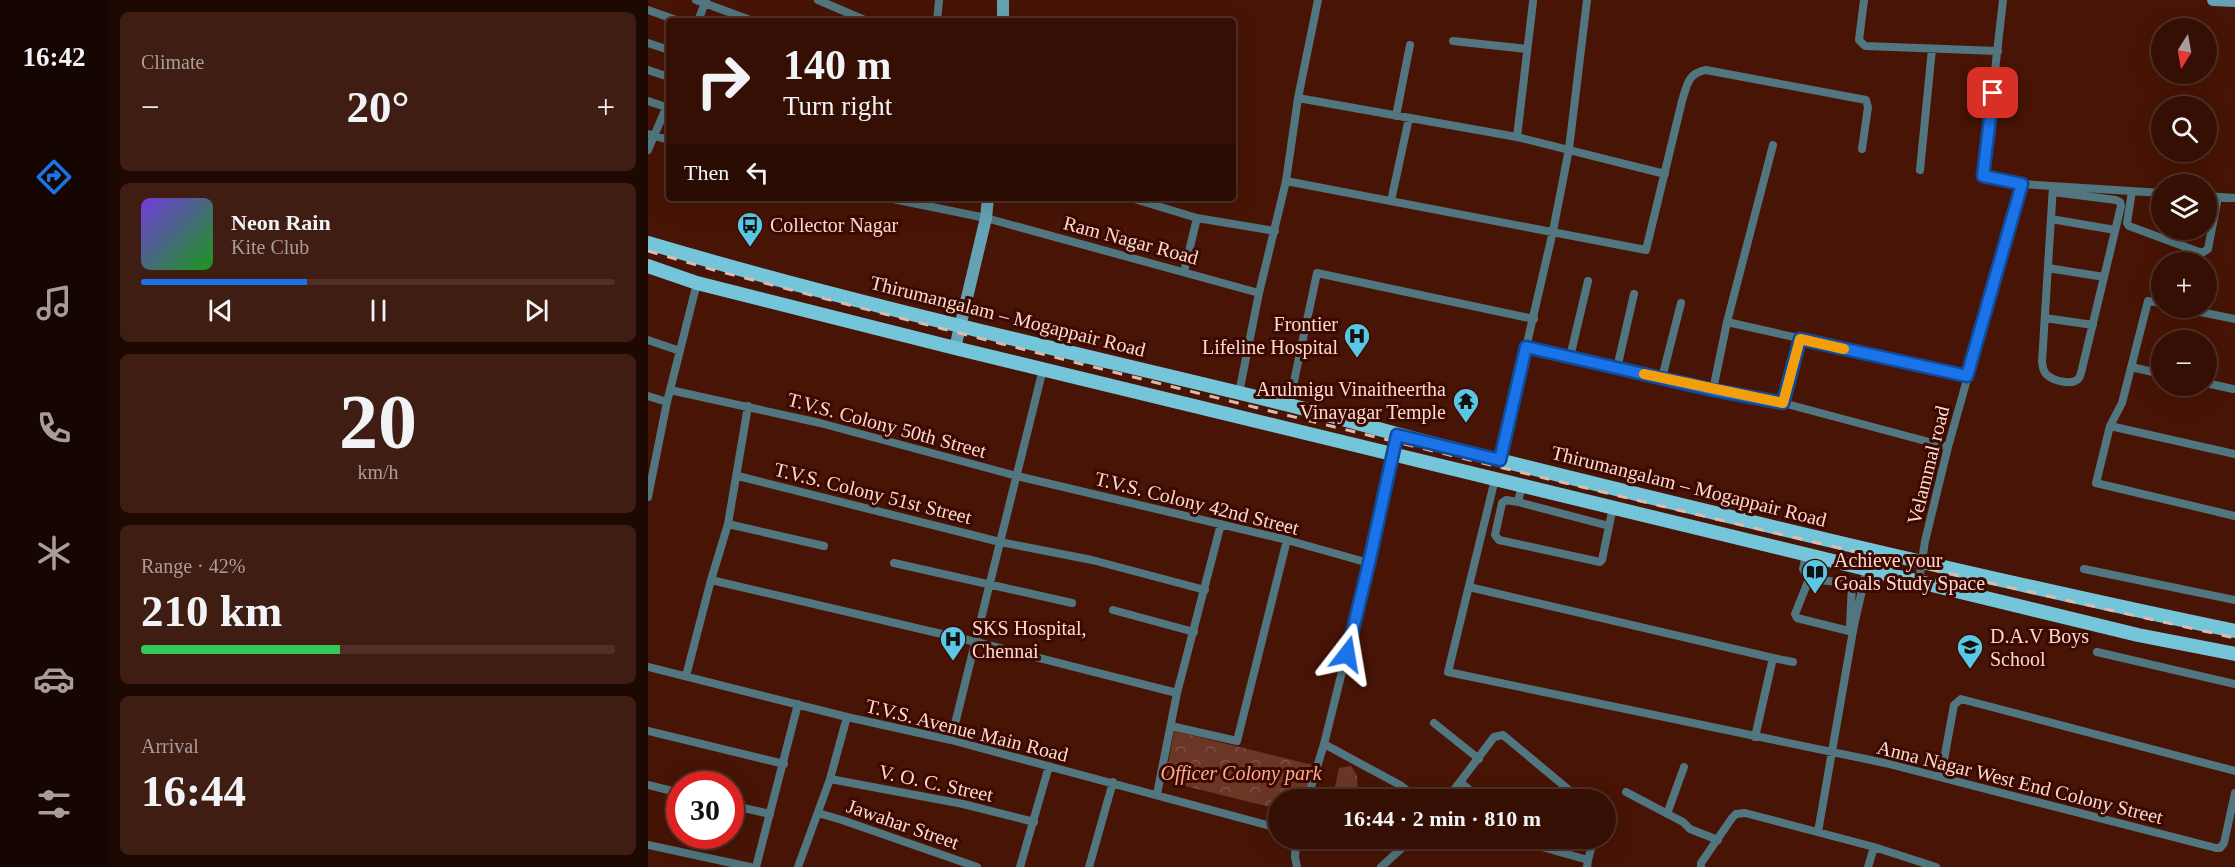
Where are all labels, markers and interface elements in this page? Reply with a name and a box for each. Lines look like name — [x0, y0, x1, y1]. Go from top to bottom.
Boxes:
north arrow — [2151, 18, 2217, 84]
map controls — [2151, 18, 2217, 396]
text: 16:42 — [23, 42, 86, 72]
icon: right — [684, 42, 762, 120]
text: 140 m — [783, 42, 892, 88]
text: Climate — [141, 51, 204, 73]
pin — [1967, 67, 2018, 118]
icon: arrive — [1976, 76, 2009, 109]
text: 20° — [347, 82, 410, 132]
text: − — [141, 89, 160, 125]
text: + — [596, 89, 615, 125]
text: Turn right — [783, 91, 892, 121]
button: search — [2151, 96, 2217, 162]
icon: directions — [33, 156, 75, 198]
icon: left — [741, 156, 774, 189]
text: Then — [684, 160, 729, 185]
button: layers — [2151, 174, 2217, 240]
text: Neon Rain — [231, 210, 331, 235]
bus stop icon: Collector Nagar — [735, 210, 765, 248]
street label: Ram Nagar Road — [1061, 211, 1201, 270]
place label: Collector Nagar — [770, 214, 899, 237]
text: Kite Club — [231, 236, 309, 258]
button: + — [2151, 252, 2217, 318]
street label: Thirumangalam – Mogappair Road — [868, 271, 1148, 362]
icon: music — [33, 282, 75, 324]
icon: previous — [204, 294, 237, 327]
icon: pause — [362, 294, 395, 327]
icon: next — [520, 294, 553, 327]
place label: Frontier Lifeline Hospital — [1202, 313, 1338, 359]
hospital icon: Frontier Lifeline Hospital — [1342, 321, 1372, 359]
button: − — [2151, 330, 2217, 396]
text: 20 — [339, 378, 417, 465]
place label: Arulmigu Vinaitheertha Vinayagar Temple — [1256, 378, 1446, 424]
temple icon: Arulmigu Vinaitheertha Vinayagar Temple — [1451, 386, 1481, 424]
street label: T.V.S. Colony 50th Street — [785, 388, 989, 463]
street label: Velammal road — [1903, 403, 1953, 527]
icon: phone — [33, 407, 75, 449]
street label: Thirumangalam – Mogappair Road — [1549, 441, 1829, 532]
street label: T.V.S. Colony 51st Street — [772, 458, 974, 529]
text: km/h — [357, 461, 399, 483]
street label: T.V.S. Colony 42nd Street — [1093, 467, 1302, 540]
icon: climate — [33, 532, 75, 574]
place label: Achieve your Goals Study Space — [1834, 549, 1985, 595]
text: Range · 42% — [141, 555, 245, 577]
library icon: Achieve your Goals Study Space — [1800, 557, 1830, 595]
text: 210 km — [141, 586, 282, 636]
place label: SKS Hospital, Chennai — [972, 617, 1086, 662]
position arrow — [1315, 622, 1379, 686]
hospital icon: SKS Hospital, Chennai — [938, 624, 968, 662]
place label: D.A.V Boys School — [1990, 625, 2089, 670]
school or university icon: D.A.V Boys School — [1955, 632, 1985, 670]
icon: car — [33, 658, 75, 700]
street label: T.V.S. Avenue Main Road — [864, 694, 1070, 766]
text: Arrival — [141, 735, 199, 757]
street label: Anna Nagar West End Colony Street — [1874, 736, 2166, 829]
street label: V. O. C. Street — [877, 760, 996, 806]
park label: Officer Colony park — [1160, 762, 1323, 785]
text: 16:44 — [141, 766, 246, 816]
speed limit sign: 30 — [666, 771, 744, 849]
icon: filters — [33, 783, 75, 825]
street label: Jawahar Street — [844, 795, 962, 854]
text: 16:44 · 2 min · 810 m — [1343, 806, 1541, 831]

